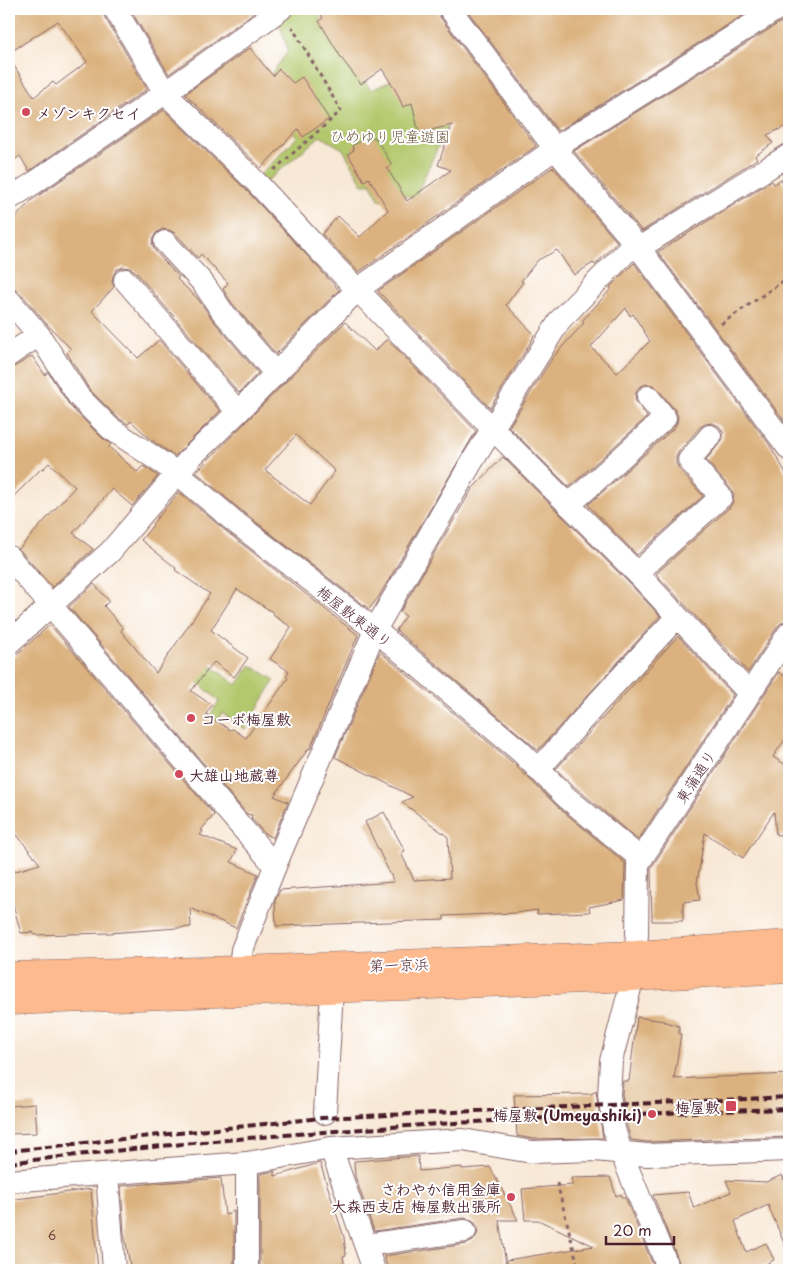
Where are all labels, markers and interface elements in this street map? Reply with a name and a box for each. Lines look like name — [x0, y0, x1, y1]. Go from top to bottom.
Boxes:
place label: メゾンキクセイ — [36, 101, 141, 124]
marker: メゾンキクセイ — [20, 106, 32, 118]
park label: ひめゆり児童遊園 — [330, 124, 450, 147]
street label: 梅屋敷東通り — [312, 579, 398, 653]
place label: コーポ梅屋敷 — [201, 707, 291, 730]
marker: コーポ梅屋敷 — [185, 712, 197, 724]
street label: 東蒲通り — [669, 745, 721, 807]
place label: 大雄山地蔵尊 — [189, 763, 279, 786]
marker: 大雄山地蔵尊 — [173, 768, 185, 780]
street label: 第一京浜 — [369, 951, 429, 977]
place label: 梅屋敷 — [675, 1095, 720, 1118]
marker: 梅屋敷 — [724, 1099, 738, 1113]
place label: 梅屋敷 (Umeyashiki) — [493, 1103, 642, 1126]
marker: 梅屋敷 (Umeyashiki) — [646, 1108, 658, 1120]
place label: さわやか信用金庫 大森西支店 梅屋敷出張所 — [331, 1177, 501, 1217]
marker: さわやか信用金庫 大森西支店 梅屋敷出張所 — [505, 1191, 517, 1203]
scale bar — [606, 1214, 673, 1246]
text: 20 m — [613, 1218, 652, 1241]
house number: 6 — [48, 1226, 56, 1244]

